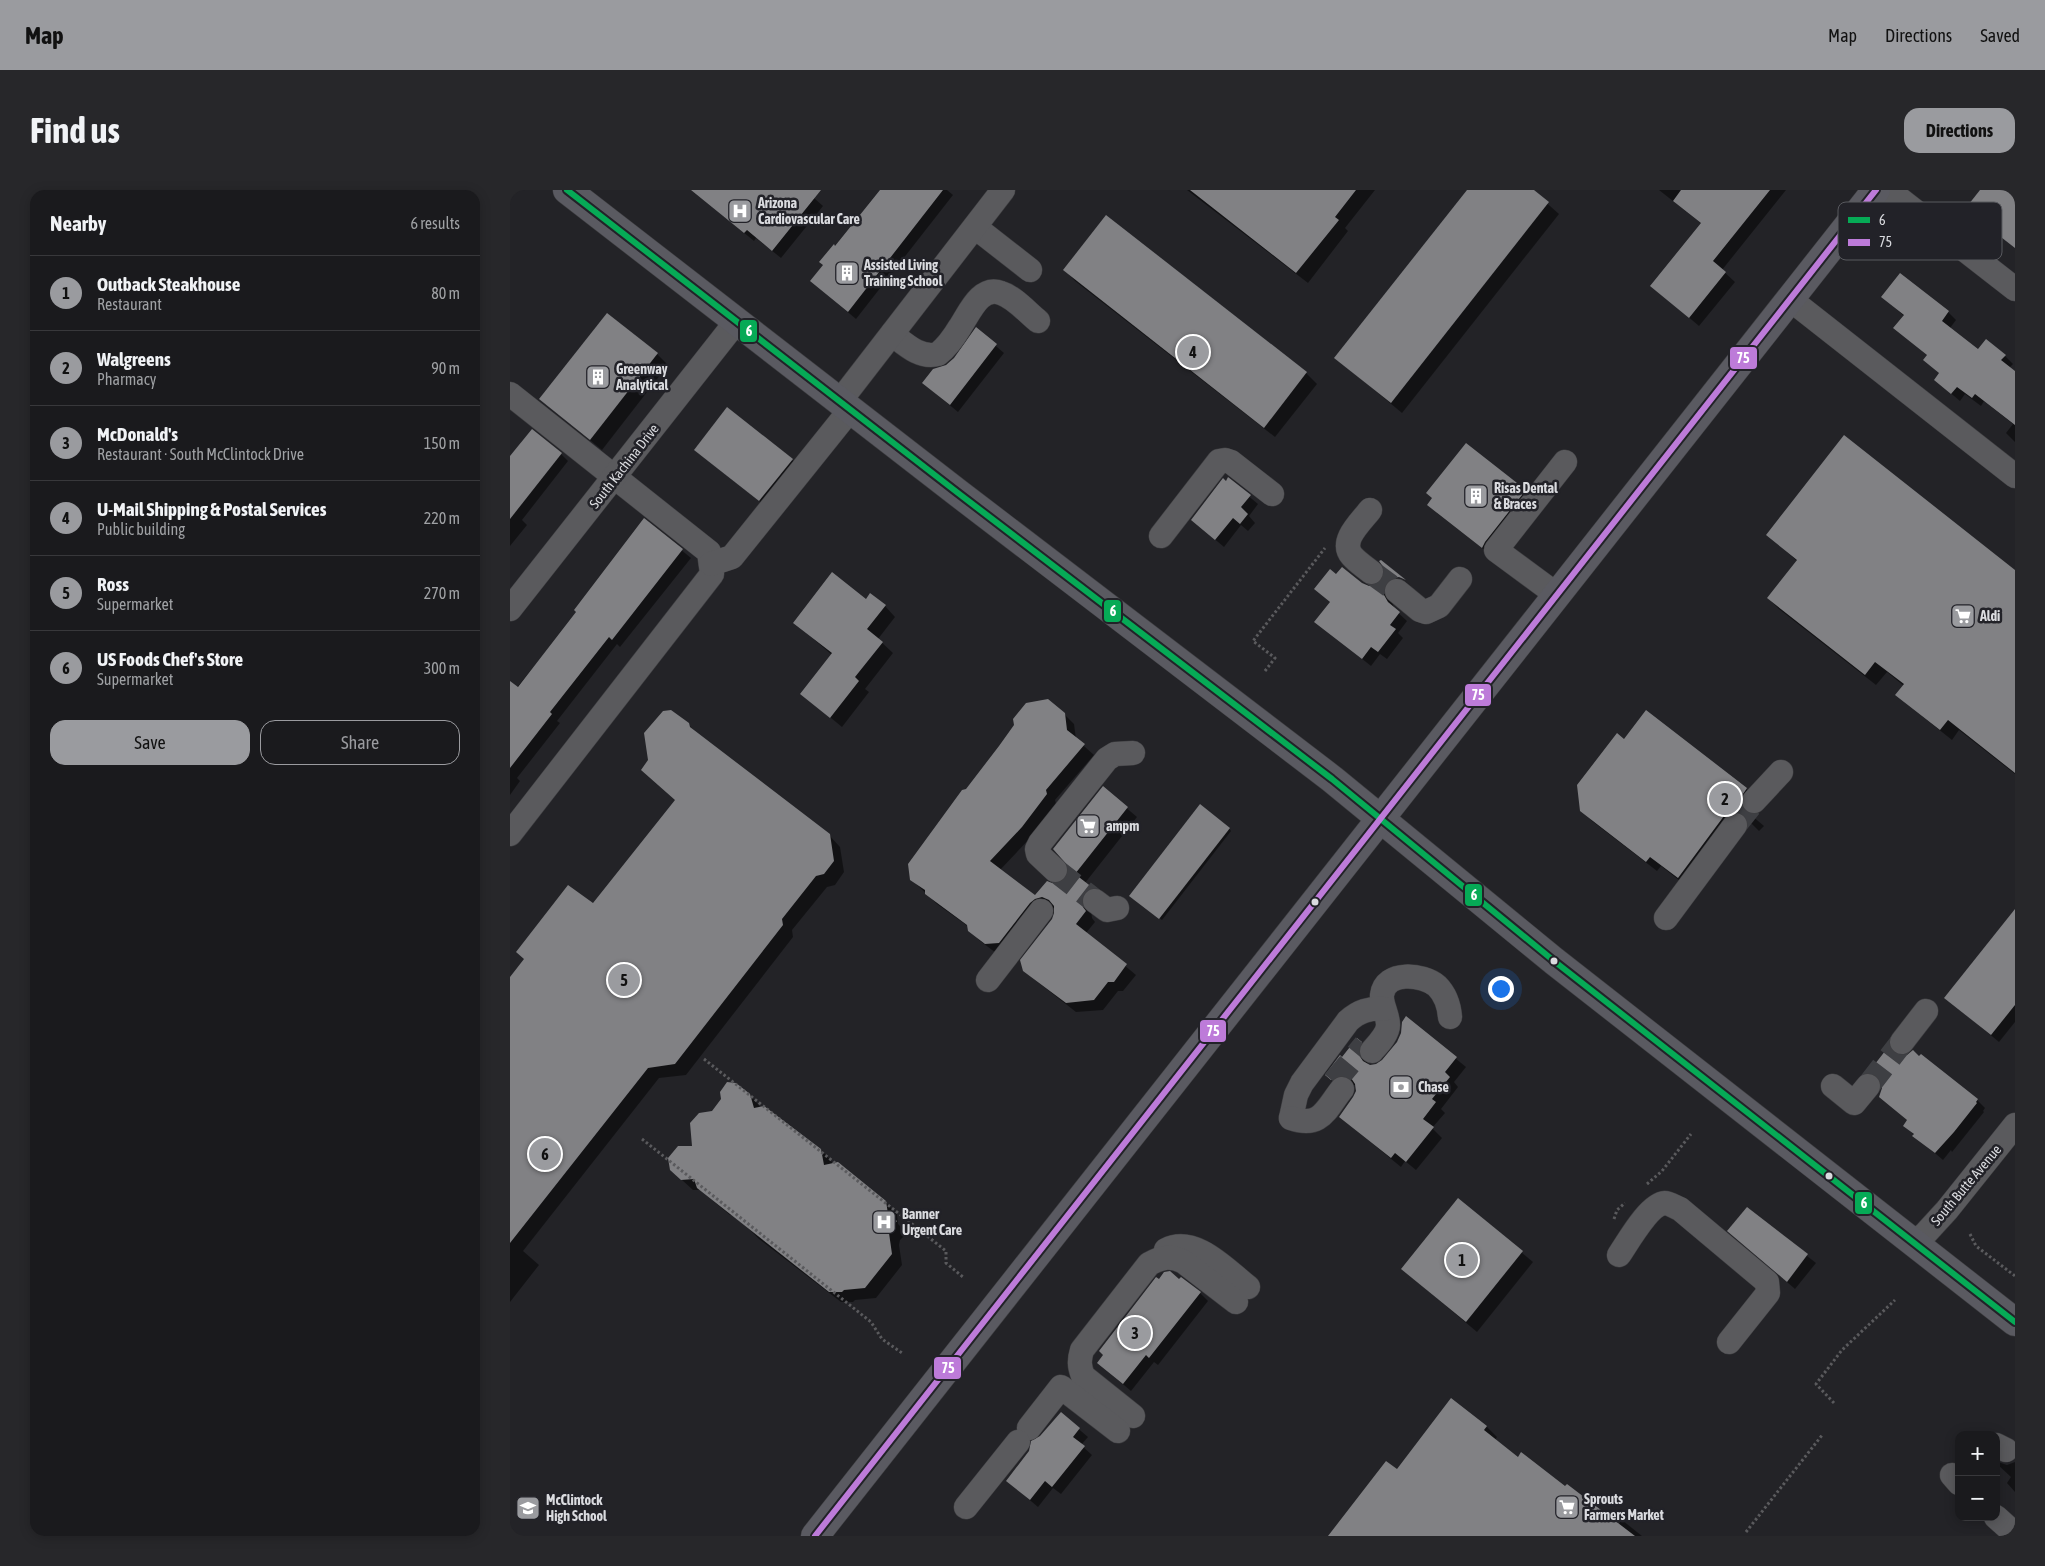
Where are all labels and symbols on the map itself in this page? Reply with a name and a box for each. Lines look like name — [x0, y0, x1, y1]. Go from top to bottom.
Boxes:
place label: Arizona Cardiovascular Care — [757, 195, 860, 227]
hospital icon: Arizona Cardiovascular Care — [727, 198, 753, 224]
legend — [1838, 202, 2002, 260]
text: 6 — [1879, 212, 1886, 228]
text: 75 — [1879, 234, 1892, 250]
place label: Assisted Living Training School — [863, 257, 943, 289]
building icon: Assisted Living Training School — [834, 260, 860, 286]
line badge: 6 — [739, 319, 758, 343]
text: 6 — [746, 323, 753, 339]
pin: 4 — [1177, 333, 1209, 371]
line badge: 75 — [1729, 346, 1758, 370]
text: 75 — [1736, 350, 1750, 366]
place label: Greenway Analytical — [615, 361, 668, 393]
building icon: Greenway Analytical — [585, 364, 611, 390]
street label: South Kachina Drive — [586, 421, 662, 511]
place label: Risas Dental & Braces — [1494, 480, 1558, 512]
building icon: Risas Dental & Braces — [1463, 483, 1489, 509]
line badge: 6 — [1103, 599, 1122, 623]
text: 6 — [1110, 603, 1117, 619]
supermarket icon: Aldi — [1950, 603, 1976, 629]
place label: Aldi — [1979, 608, 2000, 624]
line badge: 75 — [1464, 683, 1492, 707]
text: 75 — [1471, 687, 1485, 703]
pin: 2 — [1709, 780, 1741, 818]
supermarket icon: ampm — [1075, 813, 1101, 839]
place label: ampm — [1106, 818, 1139, 834]
line badge: 6 — [1464, 883, 1483, 907]
text: 6 — [1471, 887, 1478, 903]
unlabelled marker — [1310, 897, 1320, 907]
unlabelled marker — [1549, 956, 1559, 966]
pin: 5 — [608, 961, 640, 999]
your location — [1488, 976, 1514, 1002]
line badge: 75 — [1199, 1019, 1227, 1043]
text: 75 — [1206, 1023, 1220, 1039]
bank icon: Chase — [1388, 1074, 1414, 1100]
place label: Chase — [1418, 1079, 1449, 1095]
pin: 6 — [529, 1135, 561, 1173]
street label: South Butte Avenue — [1928, 1141, 2004, 1229]
unlabelled marker — [1824, 1171, 1834, 1181]
line badge: 6 — [1854, 1191, 1873, 1215]
text: 6 — [1861, 1195, 1868, 1211]
place label: Banner Urgent Care — [902, 1206, 962, 1238]
hospital icon: Banner Urgent Care — [871, 1209, 897, 1235]
pin: 1 — [1446, 1241, 1478, 1279]
pin: 3 — [1119, 1314, 1151, 1352]
line badge: 75 — [933, 1356, 962, 1380]
text: 75 — [941, 1360, 955, 1376]
place label: Sprouts Farmers Market — [1584, 1491, 1664, 1523]
place label: McClintock High School — [546, 1492, 607, 1524]
supermarket icon: Sprouts Farmers Market — [1554, 1494, 1580, 1520]
school or university icon: McClintock High School — [515, 1495, 541, 1521]

